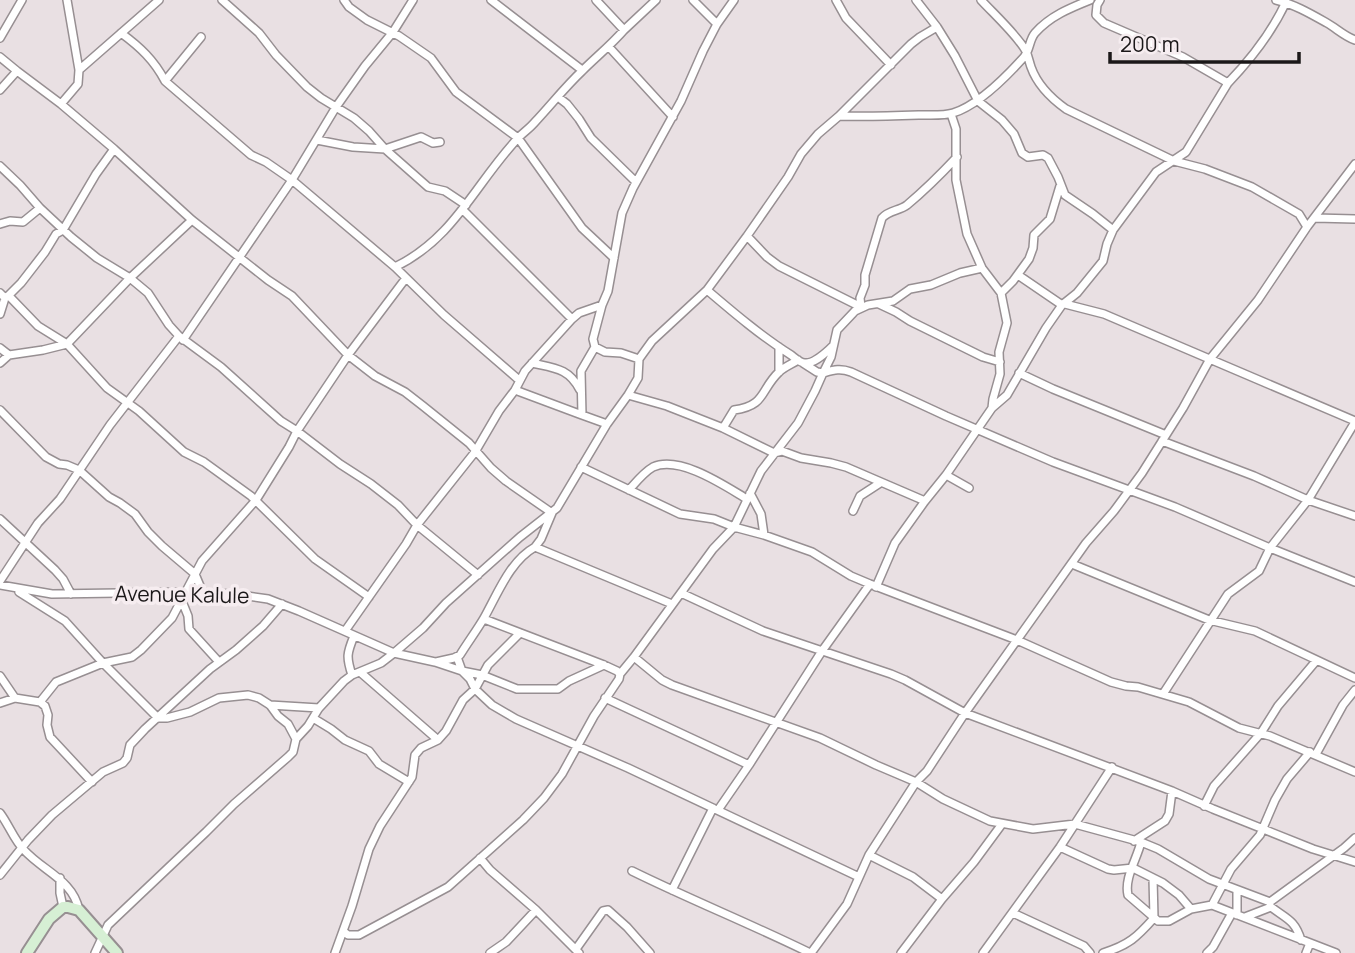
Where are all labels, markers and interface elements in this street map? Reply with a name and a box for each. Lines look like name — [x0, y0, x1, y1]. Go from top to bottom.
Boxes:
scale bar — [1110, 21, 1299, 65]
text: 200 m — [1120, 30, 1180, 58]
street label: Avenue Kalule — [114, 579, 250, 609]

